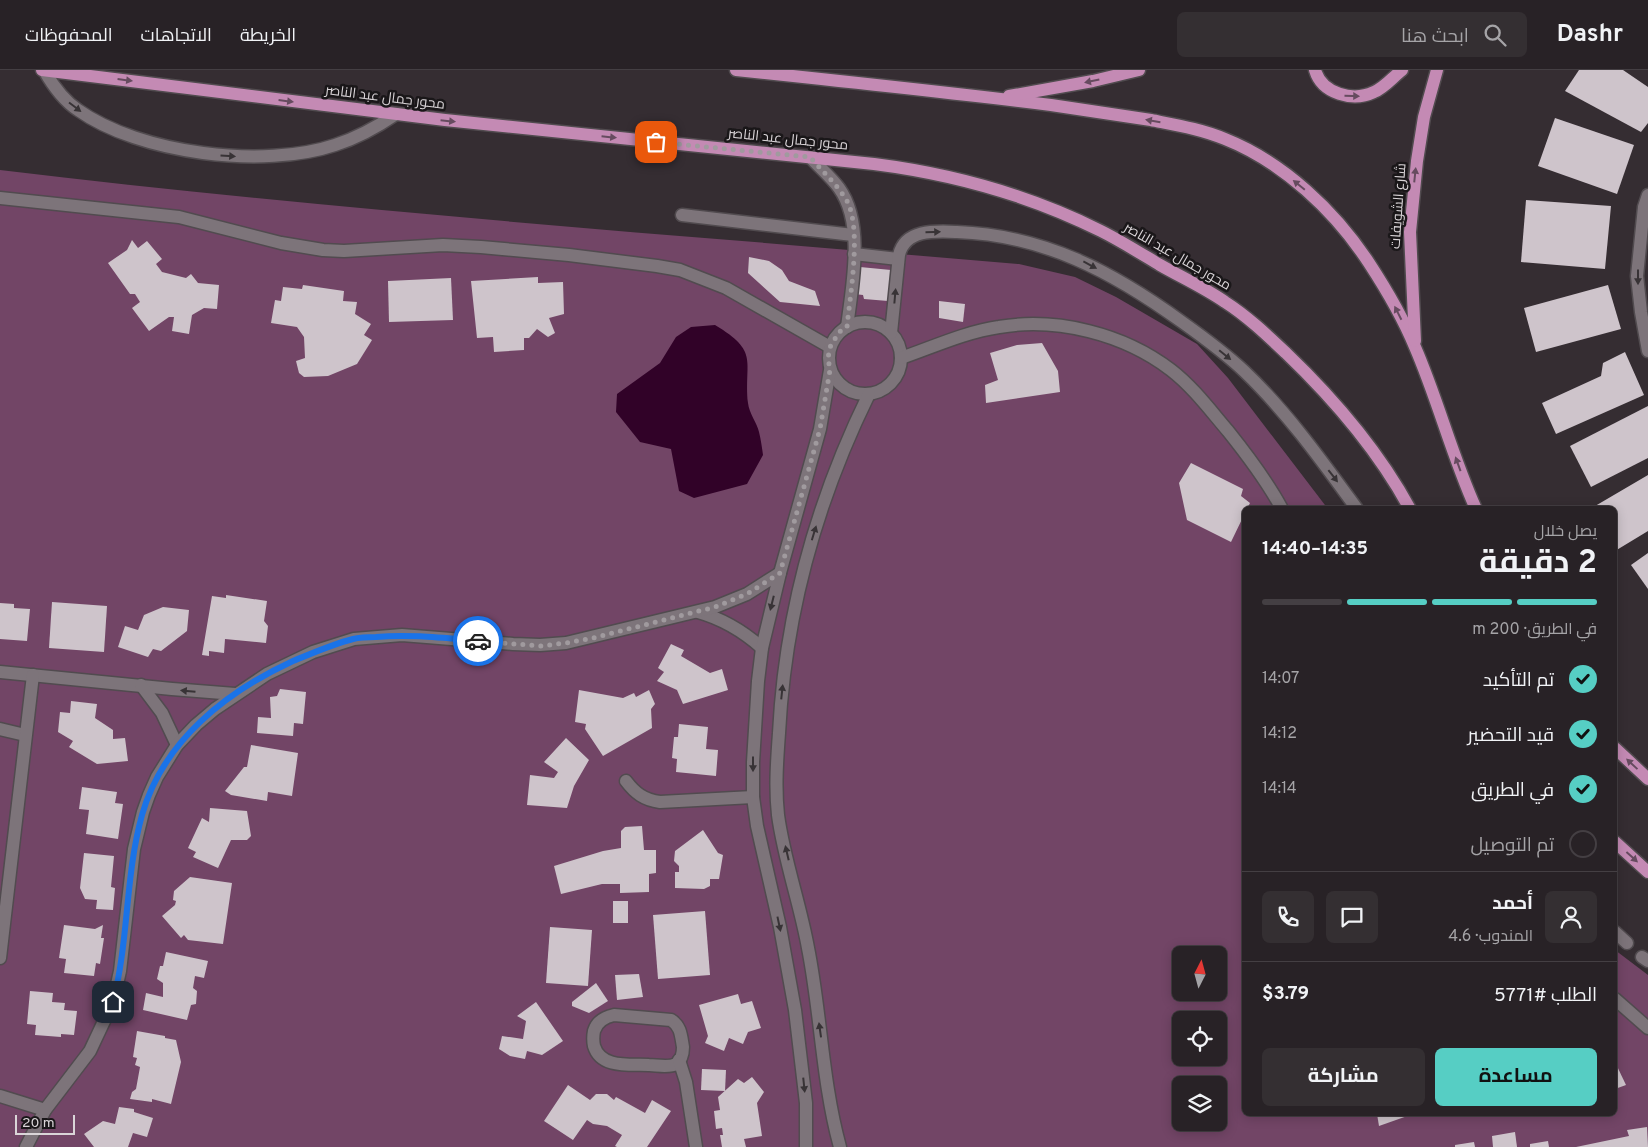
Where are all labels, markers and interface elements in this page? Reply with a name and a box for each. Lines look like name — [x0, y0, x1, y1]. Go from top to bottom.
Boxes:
search box — [1177, 12, 1527, 57]
text: Dashr — [1557, 20, 1623, 50]
icon: search — [1481, 21, 1509, 49]
text: المحفوظات — [25, 25, 113, 48]
text: الاتجاهات — [141, 25, 212, 48]
text: الخريطة — [240, 25, 296, 48]
text: ابحث هنا — [1401, 25, 1469, 49]
one-way arrow — [118, 76, 134, 84]
one-way arrow — [1084, 77, 1099, 85]
street label: محور جمال عبد الناصر — [323, 82, 446, 114]
one-way arrow — [1344, 92, 1360, 100]
one-way arrow — [279, 97, 295, 105]
one-way arrow — [68, 102, 81, 113]
one-way arrow — [1144, 116, 1160, 124]
one-way arrow — [440, 117, 456, 125]
pin — [635, 121, 677, 163]
street label: محور جمال عبد الناصر — [726, 125, 849, 155]
icon: bag — [642, 128, 670, 156]
one-way arrow — [602, 133, 618, 141]
one-way arrow — [220, 152, 236, 160]
street label: شارع الشويفات — [1388, 162, 1410, 250]
one-way arrow — [1411, 167, 1419, 183]
one-way arrow — [1293, 179, 1306, 190]
street label: محور جمال عبد الناصر — [1120, 219, 1234, 295]
one-way arrow — [925, 228, 941, 236]
one-way arrow — [1083, 261, 1097, 269]
one-way arrow — [1634, 270, 1642, 286]
one-way arrow — [891, 288, 899, 304]
one-way arrow — [1394, 306, 1402, 320]
one-way arrow — [1218, 350, 1231, 361]
one-way arrow — [1454, 456, 1461, 471]
one-way arrow — [1327, 469, 1338, 482]
text: يصل خلال — [1534, 522, 1597, 542]
one-way arrow — [810, 525, 818, 540]
text: 14:35–14:40 — [1262, 537, 1368, 561]
text: 2 دقيقة — [1479, 544, 1597, 584]
one-way arrow — [768, 596, 776, 611]
courier — [453, 616, 503, 666]
text: في الطريق · 200 m — [1472, 620, 1597, 640]
icon: car — [464, 627, 492, 655]
icon: check — [1569, 665, 1597, 693]
text: 14:07 — [1262, 669, 1299, 689]
text: تم التأكيد — [1483, 669, 1554, 693]
one-way arrow — [778, 684, 786, 700]
one-way arrow — [180, 686, 196, 694]
icon: check — [1569, 720, 1597, 748]
text: 14:12 — [1262, 724, 1297, 744]
text: قيد التحضير — [1467, 724, 1554, 748]
one-way arrow — [749, 757, 757, 773]
one-way arrow — [1626, 758, 1638, 770]
icon: check — [1569, 775, 1597, 803]
text: 14:14 — [1262, 779, 1297, 799]
text: في الطريق — [1471, 779, 1554, 803]
text: تم التوصيل — [1471, 834, 1554, 858]
one-way arrow — [783, 846, 791, 861]
one-way arrow — [1625, 851, 1637, 863]
button: phone — [1262, 891, 1314, 943]
button: chat — [1326, 891, 1378, 943]
button: person — [1545, 891, 1597, 943]
text: أحمد — [1492, 892, 1533, 916]
one-way arrow — [775, 917, 783, 932]
text: المندوب · 4.6 — [1448, 927, 1533, 947]
north arrow — [1172, 946, 1228, 1001]
map controls — [1172, 946, 1227, 1131]
pin — [92, 981, 134, 1023]
text: $3.79 — [1262, 982, 1309, 1006]
text: الطلب #5771 — [1494, 984, 1597, 1008]
icon: home — [99, 988, 127, 1016]
button: locate — [1172, 1011, 1227, 1066]
one-way arrow — [816, 1022, 824, 1038]
button: مشاركة — [1262, 1048, 1425, 1106]
button: مساعدة — [1435, 1048, 1597, 1106]
button: layers — [1172, 1076, 1227, 1131]
one-way arrow — [800, 1077, 808, 1093]
scale bar — [15, 1112, 75, 1135]
text: 20 m — [22, 1115, 55, 1132]

